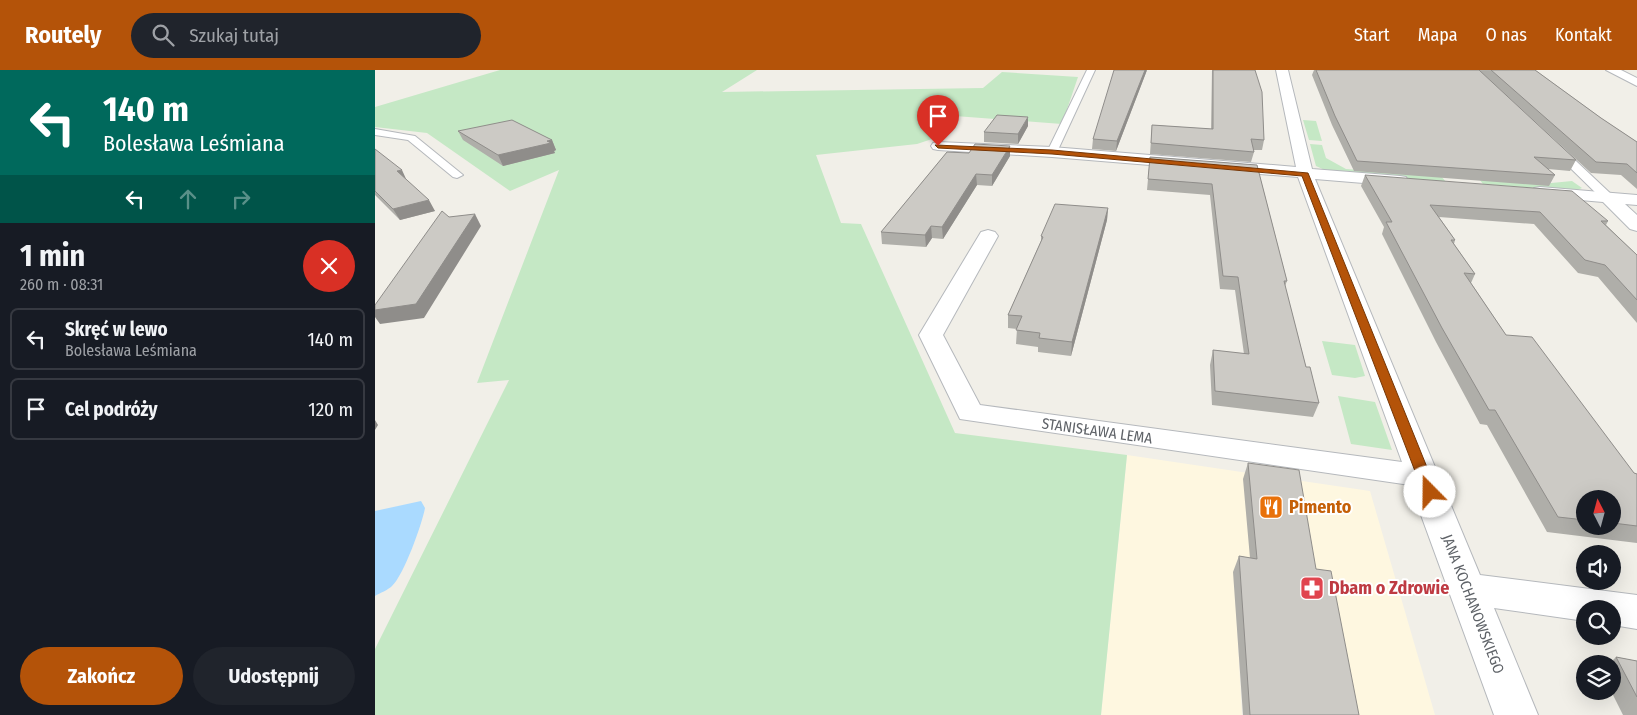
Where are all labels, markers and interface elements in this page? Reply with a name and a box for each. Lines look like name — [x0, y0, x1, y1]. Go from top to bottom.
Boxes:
search box — [131, 13, 481, 58]
text: Routely — [25, 21, 101, 49]
icon: search — [149, 21, 177, 49]
text: Szukaj tutaj — [189, 24, 279, 47]
text: Start — [1354, 24, 1390, 46]
text: Mapa — [1418, 24, 1458, 46]
text: O nas — [1486, 24, 1527, 46]
text: Kontakt — [1555, 24, 1612, 46]
text: 140 m — [103, 88, 189, 130]
icon: left — [20, 90, 85, 155]
pin — [917, 95, 959, 146]
icon: arrive — [924, 102, 952, 130]
text: Bolesława Leśmiana — [103, 130, 284, 157]
icon: left — [121, 185, 149, 213]
icon: ahead — [174, 185, 202, 213]
icon: right — [227, 185, 255, 213]
text: 1 min — [20, 238, 85, 274]
button: close — [303, 240, 355, 292]
text: 260 m · 08:31 — [20, 275, 103, 294]
text: Skręć w lewo — [65, 318, 168, 341]
icon: left — [22, 325, 50, 353]
text: 140 m — [307, 328, 353, 351]
text: Bolesława Leśmiana — [65, 341, 197, 360]
icon: arrive — [22, 395, 50, 423]
text: Cel podróży — [65, 398, 158, 421]
text: 120 m — [308, 398, 353, 421]
street label: STANISŁAWA LEMA — [1041, 414, 1154, 448]
position arrow — [1403, 465, 1455, 517]
north arrow — [1576, 490, 1621, 535]
map controls — [1576, 490, 1621, 700]
restaurant icon: Pimento — [1258, 494, 1284, 520]
place label: Pimento — [1289, 496, 1352, 518]
street label: JANA KOCHANOWSKIEGO — [1438, 532, 1508, 676]
button: sound — [1576, 545, 1621, 590]
pharmacy icon: Dbam o Zdrowie — [1299, 575, 1325, 601]
place label: Dbam o Zdrowie — [1329, 577, 1449, 599]
button: search — [1576, 600, 1621, 645]
button: Zakończ — [20, 647, 183, 705]
button: Udostępnij — [193, 647, 355, 705]
button: layers — [1576, 655, 1621, 700]

